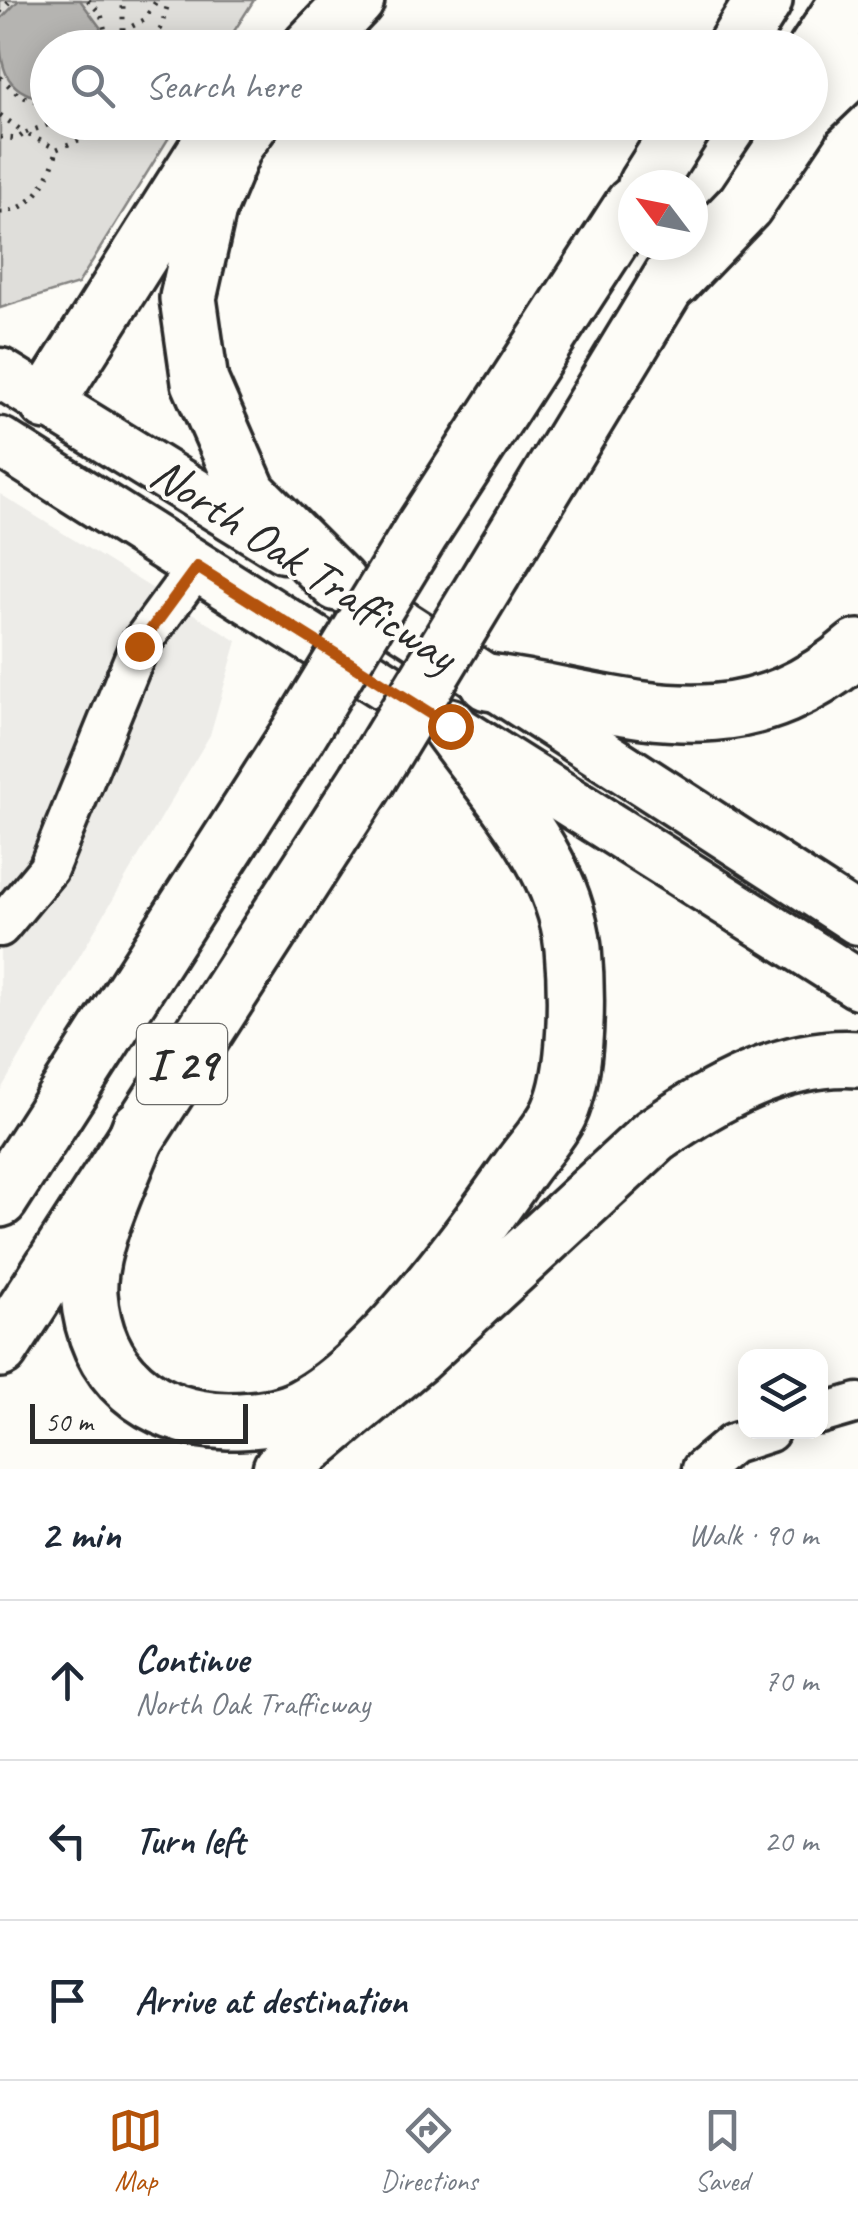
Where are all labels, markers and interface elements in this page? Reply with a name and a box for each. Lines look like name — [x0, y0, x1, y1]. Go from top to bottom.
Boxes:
search box — [30, 30, 828, 140]
icon: search — [65, 58, 120, 113]
text: Search here — [145, 62, 300, 109]
north arrow — [618, 170, 708, 260]
street label: North Oak Trafficway — [140, 443, 471, 687]
route end — [117, 624, 163, 670]
route start — [428, 704, 474, 750]
road number: I 29 — [137, 1024, 227, 1104]
map controls — [738, 1349, 828, 1439]
button: layers — [738, 1349, 828, 1439]
scale bar — [30, 1399, 248, 1444]
text: 50 m — [45, 1404, 93, 1439]
text: 2 min — [40, 1508, 120, 1561]
text: Walk · 90 m — [688, 1514, 818, 1555]
text: Continue — [135, 1636, 249, 1683]
icon: ahead — [40, 1653, 95, 1708]
text: 70 m — [764, 1660, 818, 1701]
text: North Oak Trafficway — [135, 1683, 370, 1724]
icon: left — [40, 1813, 95, 1868]
text: Turn left — [135, 1817, 245, 1864]
text: 20 m — [764, 1820, 818, 1861]
icon: arrive — [40, 1973, 95, 2028]
text: Arrive at destination — [135, 1977, 407, 2024]
tab: Map — [108, 2103, 163, 2198]
tab: Directions — [380, 2103, 478, 2198]
tab: Saved — [695, 2103, 750, 2198]

